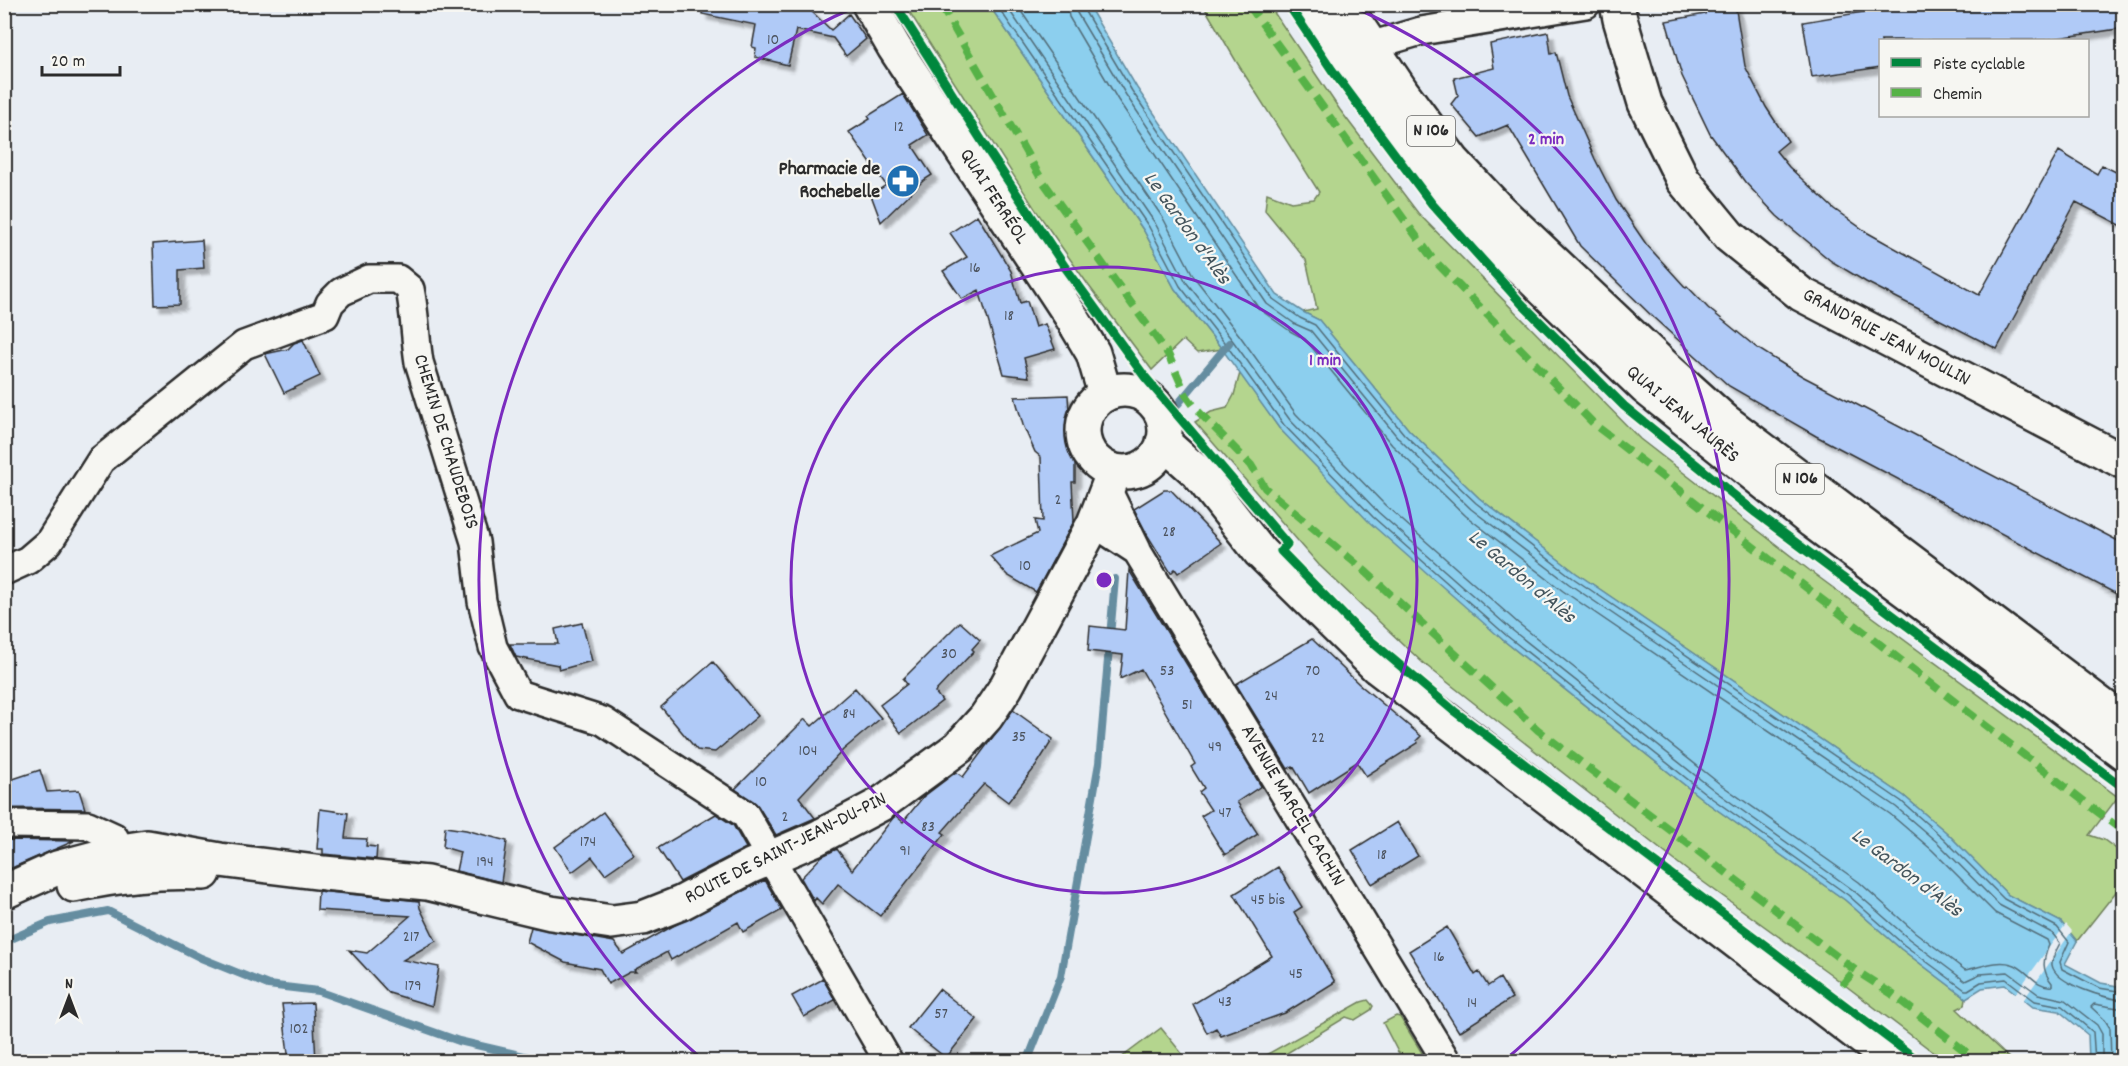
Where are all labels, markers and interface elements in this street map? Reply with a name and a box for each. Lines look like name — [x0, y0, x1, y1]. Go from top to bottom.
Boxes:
house number: 10 — [767, 29, 779, 52]
scale bar — [42, 39, 120, 77]
legend — [1879, 39, 2089, 117]
text: 20 m — [51, 50, 85, 75]
text: Piste cyclable — [1933, 53, 2025, 78]
text: Chemin — [1933, 83, 1982, 108]
house number: 12 — [894, 116, 904, 139]
road number: N 106 — [1407, 116, 1455, 146]
text: 2 min — [1528, 128, 1564, 153]
street label: QUAI FERRÉOL — [952, 144, 1034, 250]
place label: Pharmacie de Rochebelle — [779, 156, 880, 207]
pharmacy icon: Pharmacie de Rochebelle — [885, 163, 921, 199]
water label: Le Gardon d'Alès — [1135, 166, 1238, 293]
house number: 16 — [969, 257, 981, 280]
street label: GRAND'RUE JEAN MOULIN — [1797, 282, 1975, 394]
house number: 18 — [1004, 305, 1014, 328]
text: 1 min — [1309, 349, 1341, 374]
street label: CHEMIN DE CHAUDEBOIS — [405, 351, 485, 533]
street label: QUAI JEAN JAURÈS — [1619, 359, 1745, 471]
road number: N 106 — [1776, 464, 1824, 494]
house number: 2 — [1055, 489, 1062, 512]
house number: 28 — [1162, 521, 1176, 544]
water label: Le Gardon d'Alès — [1460, 524, 1582, 633]
house number: 10 — [1019, 555, 1031, 578]
centre of rings — [1094, 570, 1114, 590]
house number: 30 — [941, 643, 957, 666]
house number: 53 — [1160, 660, 1174, 683]
house number: 70 — [1306, 660, 1320, 683]
house number: 24 — [1264, 685, 1278, 708]
house number: 51 — [1182, 694, 1192, 717]
house number: 84 — [842, 703, 856, 726]
street label: AVENUE MARCEL CACHIN — [1233, 720, 1351, 892]
house number: 35 — [1012, 726, 1026, 749]
house number: 22 — [1311, 727, 1325, 750]
house number: 49 — [1208, 736, 1222, 759]
house number: 104 — [799, 740, 817, 763]
house number: 10 — [755, 771, 767, 794]
street label: ROUTE DE SAINT-JEAN-DU-PIN — [680, 786, 892, 912]
house number: 47 — [1219, 802, 1231, 825]
house number: 2 — [782, 806, 789, 829]
house number: 83 — [921, 816, 935, 839]
water label: Le Gardon d'Alès — [1844, 822, 1969, 927]
house number: 174 — [580, 831, 596, 854]
house number: 91 — [900, 840, 910, 863]
house number: 18 — [1377, 844, 1387, 867]
house number: 194 — [476, 851, 494, 874]
house number: 45 bis — [1251, 889, 1285, 912]
house number: 217 — [403, 926, 419, 949]
house number: 16 — [1433, 946, 1445, 969]
house number: 45 — [1289, 963, 1303, 986]
north arrow — [39, 967, 99, 1027]
text: N — [65, 973, 73, 996]
house number: 179 — [405, 975, 421, 998]
house number: 43 — [1218, 991, 1232, 1014]
house number: 14 — [1467, 992, 1477, 1015]
house number: 57 — [934, 1003, 948, 1026]
house number: 102 — [289, 1018, 309, 1041]

